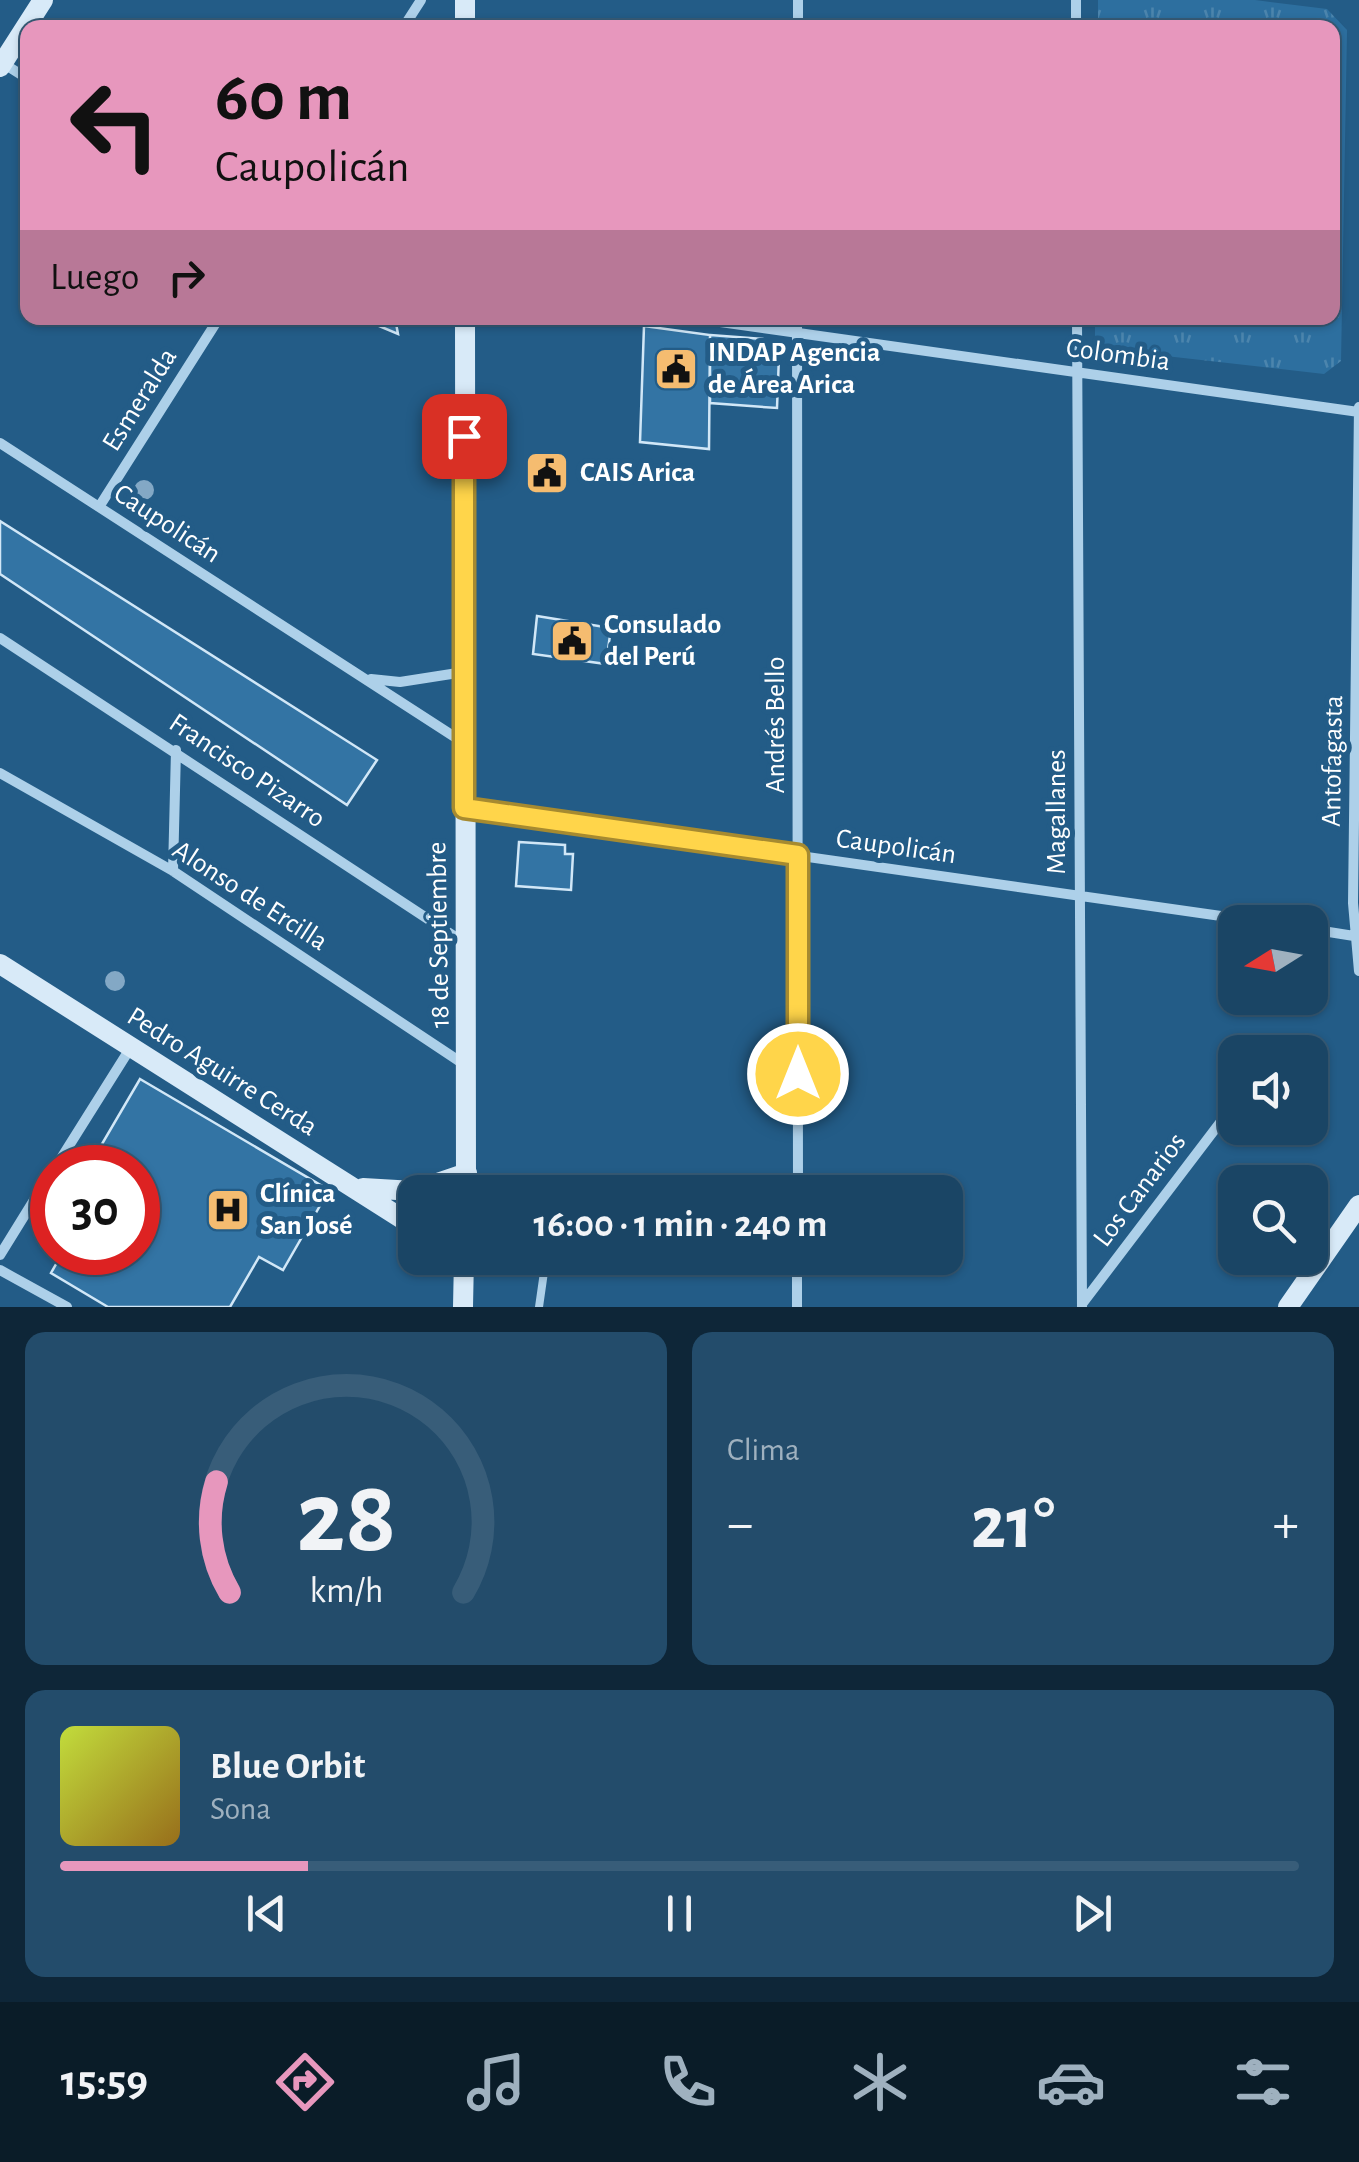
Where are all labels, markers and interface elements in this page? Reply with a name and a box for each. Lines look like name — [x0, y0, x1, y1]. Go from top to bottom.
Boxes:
icon: left — [50, 60, 180, 190]
text: 60 m — [215, 63, 352, 133]
text: Caupolicán — [215, 145, 410, 190]
icon: right — [159, 250, 214, 305]
text: Luego — [50, 259, 139, 297]
street label: Colombia — [1064, 334, 1172, 376]
place label: INDAP Agencia de Área Arica — [708, 339, 880, 399]
street label: Esmeralda — [98, 344, 182, 456]
public building icon: INDAP Agencia de Área Arica — [653, 346, 699, 392]
pin — [422, 394, 507, 479]
icon: arrive — [437, 409, 492, 464]
public building icon: CAIS Arica — [524, 450, 570, 496]
place label: CAIS Arica — [580, 459, 695, 487]
street label: Caupolicán — [109, 479, 225, 569]
place label: Consulado del Perú — [604, 611, 721, 671]
public building icon: Consulado del Perú — [549, 618, 595, 664]
street label: Andrés Bello — [762, 656, 790, 794]
street label: Antofagasta — [1318, 695, 1348, 827]
street label: Francisco Pizarro — [164, 709, 330, 833]
street label: Magallanes — [1043, 749, 1071, 875]
street label: Caupolicán — [834, 825, 958, 869]
street label: Alonso de Ercilla — [168, 836, 332, 956]
street label: 18 de Septiembre — [423, 842, 455, 1028]
north arrow — [1218, 905, 1328, 1015]
map controls — [1218, 905, 1328, 1275]
street label: Pedro Aguirre Cerda — [122, 1002, 322, 1142]
position arrow — [746, 1022, 850, 1126]
button: sound — [1218, 1035, 1328, 1145]
street label: Los Canarios — [1088, 1128, 1192, 1252]
speed limit sign: 30 — [30, 1145, 160, 1275]
button: search — [1218, 1165, 1328, 1275]
place label: Clínica San José — [260, 1180, 352, 1240]
hospital icon: Clínica San José — [205, 1187, 251, 1233]
text: 16:00 · 1 min · 240 m — [533, 1206, 828, 1244]
text: Clima — [727, 1434, 800, 1466]
text: 28 — [296, 1467, 396, 1571]
text: 21° — [971, 1487, 1055, 1562]
text: − — [727, 1497, 753, 1552]
text: + — [1273, 1497, 1299, 1552]
text: km/h — [309, 1573, 383, 1609]
text: Blue Orbit — [210, 1748, 365, 1786]
text: Sona — [210, 1793, 271, 1825]
icon: previous — [239, 1886, 294, 1941]
icon: pause — [652, 1886, 707, 1941]
icon: next — [1065, 1886, 1120, 1941]
icon: directions — [270, 2047, 340, 2117]
icon: music — [461, 2047, 531, 2117]
icon: phone — [653, 2047, 723, 2117]
icon: climate — [845, 2047, 915, 2117]
icon: car — [1036, 2047, 1106, 2117]
icon: filters — [1228, 2047, 1298, 2117]
text: 15:59 — [61, 2059, 148, 2104]

